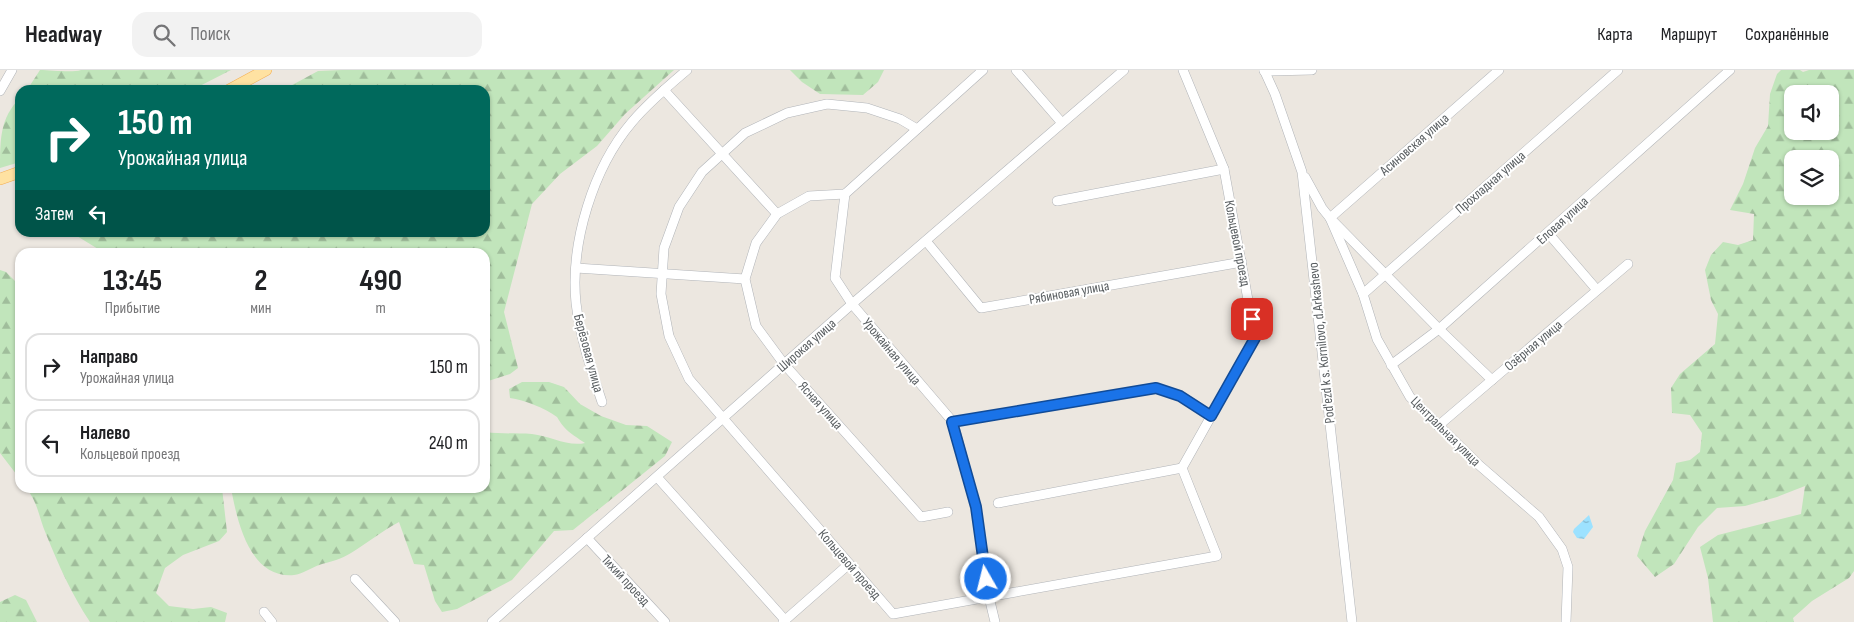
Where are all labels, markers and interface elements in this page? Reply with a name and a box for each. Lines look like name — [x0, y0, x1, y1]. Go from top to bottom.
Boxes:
search box — [132, 12, 482, 57]
text: Headway — [25, 20, 102, 49]
icon: search — [150, 21, 178, 49]
text: Поиск — [190, 23, 230, 46]
text: Карта — [1597, 24, 1633, 45]
text: Маршрут — [1661, 24, 1717, 45]
text: Сохранённые — [1745, 24, 1829, 45]
map controls — [1784, 85, 1839, 205]
button: sound — [1784, 85, 1839, 140]
text: 150 m — [118, 102, 192, 145]
icon: right — [35, 105, 100, 170]
street label: Асиновская улица — [1375, 110, 1452, 180]
text: Урожайная улица — [118, 145, 248, 172]
street label: Прохладная улица — [1452, 147, 1529, 217]
button: layers — [1784, 150, 1839, 205]
street label: Еловая улица — [1533, 193, 1592, 248]
street label: Кольцевой проезд — [1221, 199, 1254, 288]
icon: left — [84, 200, 112, 228]
text: Затем — [35, 203, 74, 226]
street label: Pod'ezd k s. Kornilovo, d.Arkashevo — [1305, 261, 1338, 424]
text: 13:45 — [103, 263, 162, 299]
text: 2 — [254, 263, 267, 299]
text: 490 — [359, 263, 402, 299]
street label: Рябиновая улица — [1028, 277, 1110, 308]
pin — [1231, 298, 1273, 340]
text: Прибытие — [105, 299, 160, 318]
text: мин — [250, 299, 271, 318]
text: m — [376, 299, 386, 318]
icon: arrive — [1238, 305, 1266, 333]
street label: Берёзовая улица — [570, 312, 607, 394]
street label: Урожайная улица — [859, 314, 925, 388]
street label: Широкая улица — [773, 315, 840, 376]
street label: Озёрная улица — [1501, 316, 1566, 375]
text: Направо — [80, 346, 138, 369]
icon: right — [37, 353, 65, 381]
text: 150 m — [430, 356, 468, 379]
text: Урожайная улица — [80, 369, 174, 388]
street label: Ясная улица — [795, 378, 847, 433]
street label: Центральная улица — [1407, 393, 1484, 470]
text: Налево — [80, 422, 130, 445]
icon: left — [37, 429, 65, 457]
text: 240 m — [429, 432, 468, 455]
text: Кольцевой проезд — [80, 445, 180, 464]
street label: Кольцевой проезд — [815, 526, 885, 603]
street label: Тихий проезд — [598, 551, 654, 609]
position arrow — [959, 552, 1011, 604]

